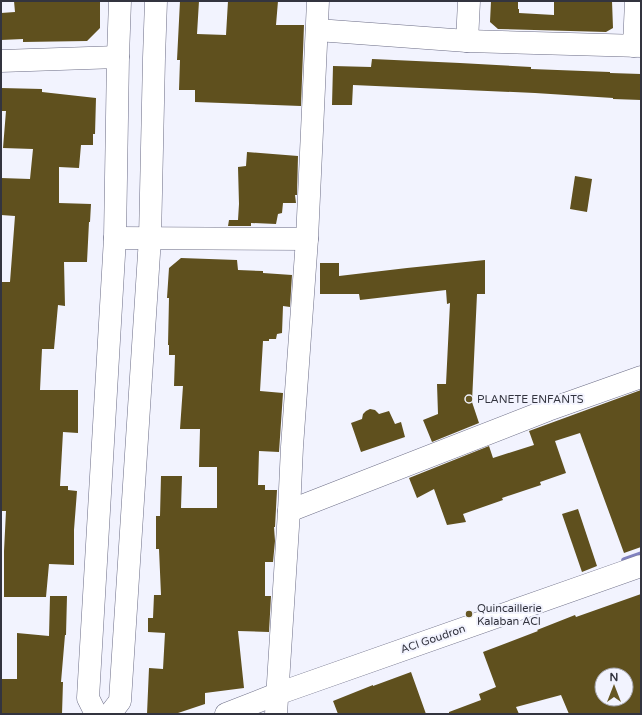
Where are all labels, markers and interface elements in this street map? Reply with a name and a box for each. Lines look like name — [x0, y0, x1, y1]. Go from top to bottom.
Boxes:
place label: PLANETE ENFANTS — [477, 393, 584, 406]
marker: PLANETE ENFANTS — [464, 394, 474, 404]
place label: Quincaillerie Kalaban ACI — [477, 602, 542, 628]
marker: Quincaillerie Kalaban ACI — [464, 609, 474, 619]
street label: ACI Goudron — [399, 622, 467, 656]
north arrow — [594, 667, 634, 707]
text: N — [610, 671, 618, 684]

